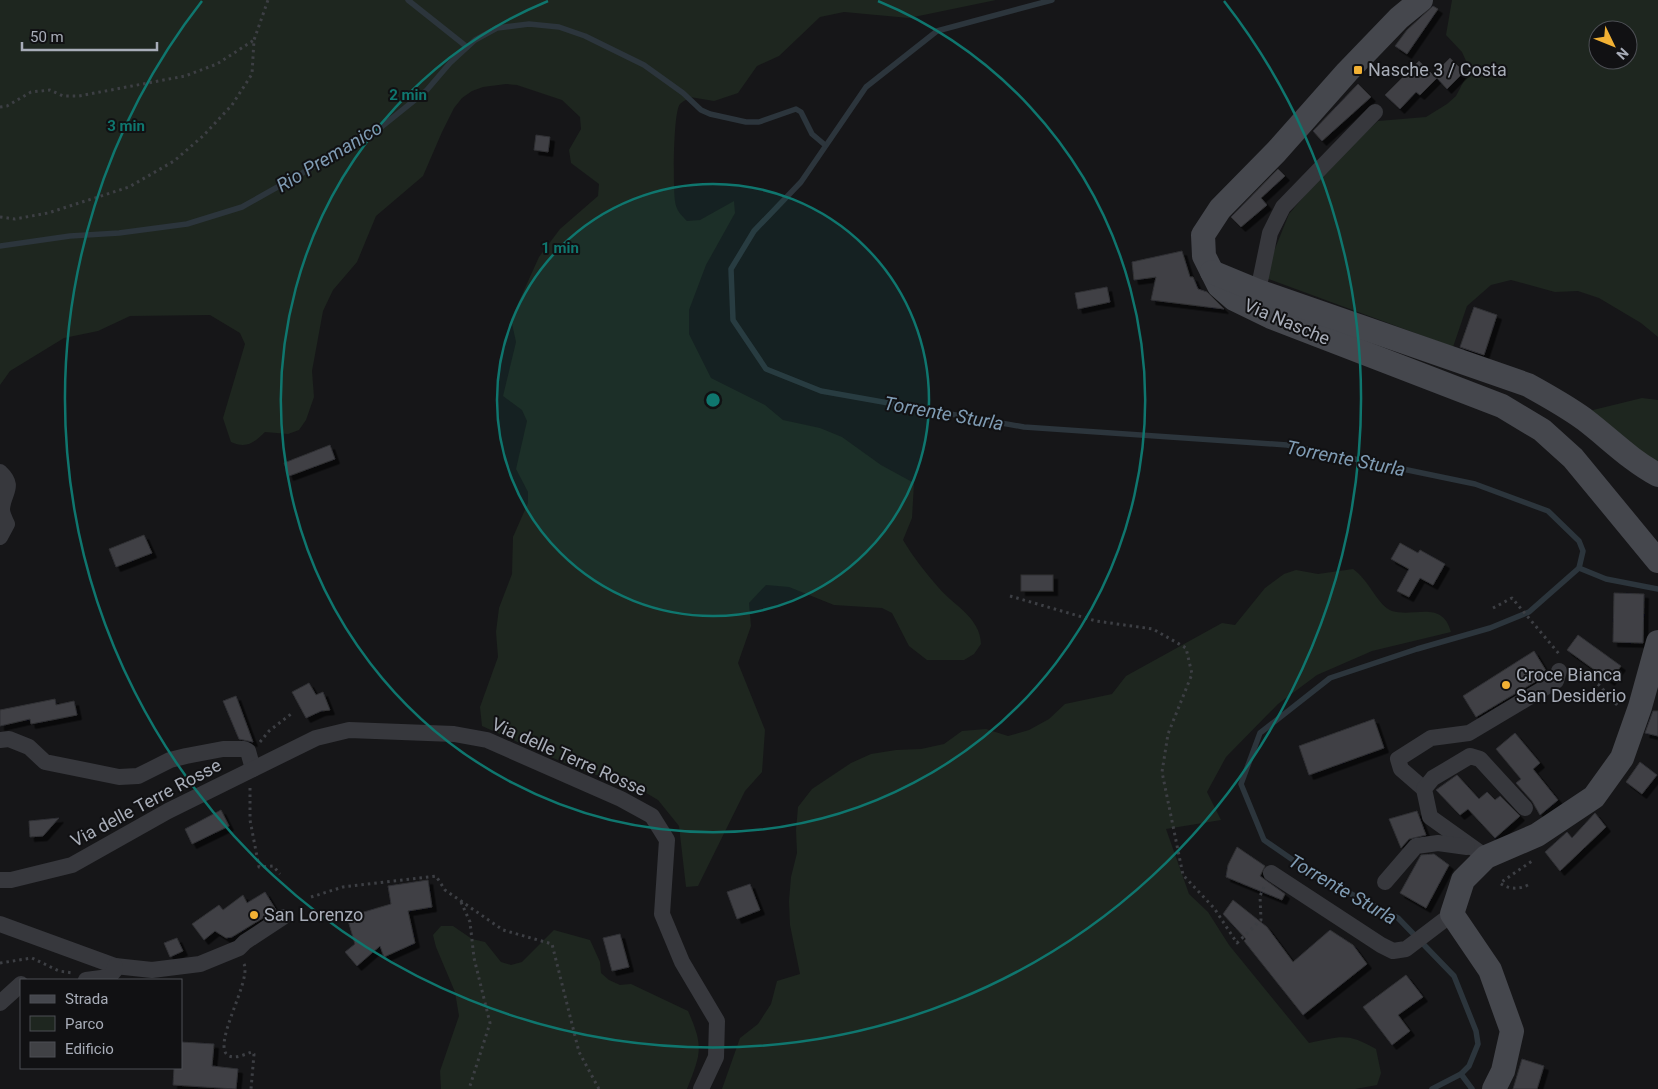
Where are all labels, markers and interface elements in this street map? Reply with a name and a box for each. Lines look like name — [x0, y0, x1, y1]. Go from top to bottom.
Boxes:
scale bar — [22, 20, 158, 52]
north arrow — [1588, 20, 1638, 70]
text: 50 m — [30, 28, 64, 46]
text: N — [1613, 45, 1632, 63]
place label: Nasche 3 / Costa — [1368, 59, 1507, 80]
marker: Nasche 3 / Costa — [1352, 64, 1364, 76]
text: 2 min — [389, 86, 427, 104]
water label: Rio Premanico — [272, 116, 386, 197]
text: 3 min — [107, 117, 145, 135]
text: 1 min — [541, 239, 579, 257]
street label: Via Nasche — [1241, 294, 1333, 349]
centre of rings — [704, 391, 722, 409]
water label: Torrente Sturla — [882, 392, 1006, 435]
water label: Torrente Sturla — [1284, 436, 1408, 481]
place label: Croce Bianca San Desiderio — [1516, 664, 1626, 706]
marker: Croce Bianca San Desiderio — [1500, 679, 1512, 691]
street label: Via delle Terre Rosse — [489, 713, 650, 800]
street label: Via delle Terre Rosse — [67, 754, 224, 851]
water label: Torrente Sturla — [1285, 849, 1401, 930]
place label: San Lorenzo — [264, 904, 363, 925]
marker: San Lorenzo — [248, 909, 260, 921]
legend — [20, 979, 182, 1069]
text: Strada — [65, 990, 108, 1008]
text: Parco — [65, 1015, 104, 1033]
text: Edificio — [65, 1040, 114, 1058]

